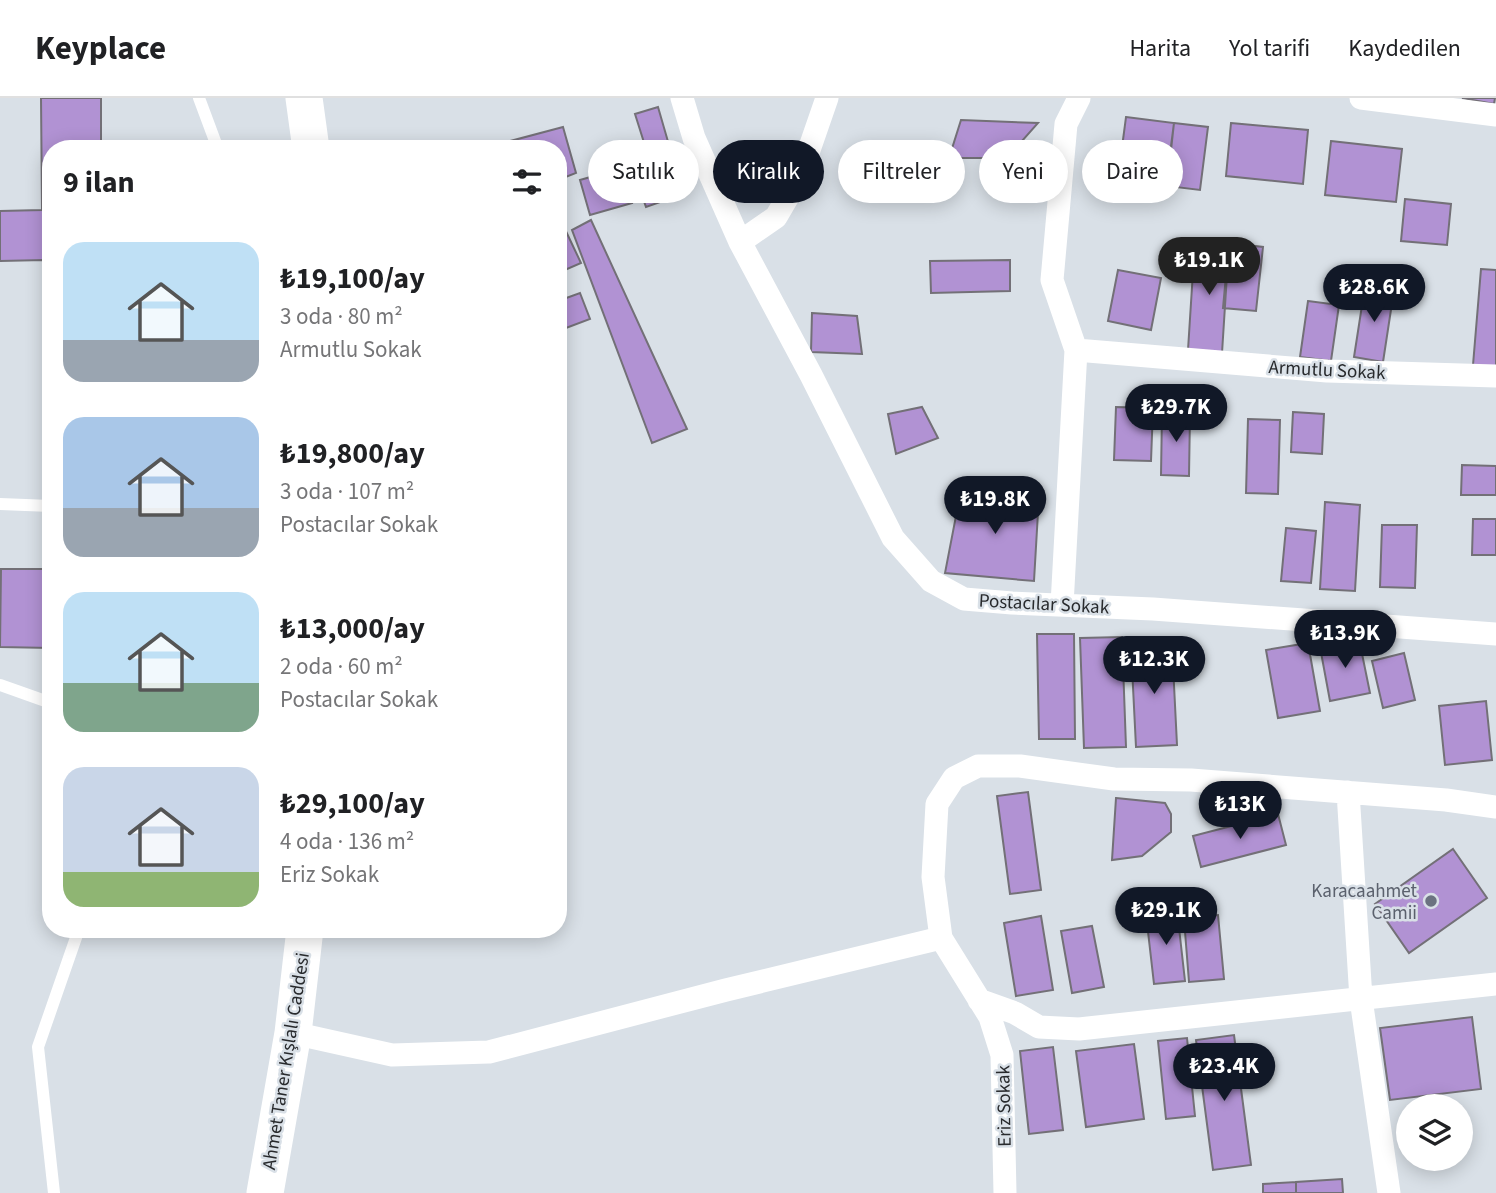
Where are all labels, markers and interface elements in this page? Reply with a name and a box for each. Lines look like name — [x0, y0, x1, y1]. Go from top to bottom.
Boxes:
text: Keyplace — [35, 25, 166, 72]
text: Harita — [1129, 31, 1191, 66]
text: Yol tarifi — [1229, 31, 1310, 66]
text: Kaydedilen — [1348, 31, 1461, 66]
chip: Satılık — [588, 140, 699, 203]
chip: Kiralık — [713, 140, 824, 203]
chip: Filtreler — [838, 140, 965, 203]
chip: Yeni — [979, 140, 1068, 203]
chip: Daire — [1082, 140, 1183, 203]
text: 9 ilan — [63, 161, 135, 204]
icon: filters — [508, 163, 546, 201]
pin: ₺19.1K — [1152, 238, 1266, 297]
text: ₺19.1K — [1174, 243, 1244, 276]
text: ₺19,100/ay — [280, 257, 425, 300]
pin: ₺28.6K — [1317, 264, 1431, 324]
icon: home — [119, 270, 203, 354]
text: ₺28.6K — [1339, 270, 1409, 303]
text: 3 oda · 80 m² — [280, 300, 403, 333]
text: Armutlu Sokak — [280, 333, 422, 366]
street label: Armutlu Sokak — [1268, 354, 1387, 387]
pin: ₺29.7K — [1119, 384, 1233, 444]
text: ₺29.7K — [1141, 390, 1211, 423]
text: ₺19,800/ay — [280, 432, 425, 475]
icon: home — [119, 445, 203, 529]
text: 3 oda · 107 m² — [280, 475, 414, 508]
pin: ₺19.8K — [938, 476, 1052, 536]
text: ₺19.8K — [960, 482, 1030, 515]
text: Postacılar Sokak — [280, 508, 438, 541]
street label: Postacılar Sokak — [978, 588, 1110, 621]
text: ₺13,000/ay — [280, 607, 425, 650]
pin: ₺13.9K — [1288, 610, 1402, 670]
text: ₺13.9K — [1310, 616, 1380, 649]
icon: home — [119, 620, 203, 704]
pin: ₺12.3K — [1097, 636, 1211, 696]
text: ₺12.3K — [1119, 642, 1189, 675]
text: 2 oda · 60 m² — [280, 650, 403, 683]
text: Postacılar Sokak — [280, 683, 438, 716]
text: ₺29,100/ay — [280, 782, 425, 825]
pin: ₺13K — [1199, 782, 1281, 841]
text: ₺13K — [1215, 787, 1265, 820]
icon: home — [119, 795, 203, 879]
text: 4 oda · 136 m² — [280, 825, 414, 858]
text: Eriz Sokak — [280, 858, 379, 891]
place label: Karacaahmet Camii — [1311, 878, 1418, 927]
pin: ₺29.1K — [1109, 888, 1223, 947]
text: ₺29.1K — [1131, 893, 1201, 926]
marker: Karacaahmet Camii — [1423, 893, 1439, 909]
street label: Ahmet Taner Kışlalı Caddesi — [256, 951, 317, 1172]
pin: ₺23.4K — [1167, 1044, 1281, 1103]
text: ₺23.4K — [1189, 1049, 1259, 1082]
street label: Eriz Sokak — [990, 1064, 1019, 1147]
map controls — [1396, 1094, 1473, 1171]
button: layers — [1396, 1094, 1473, 1171]

